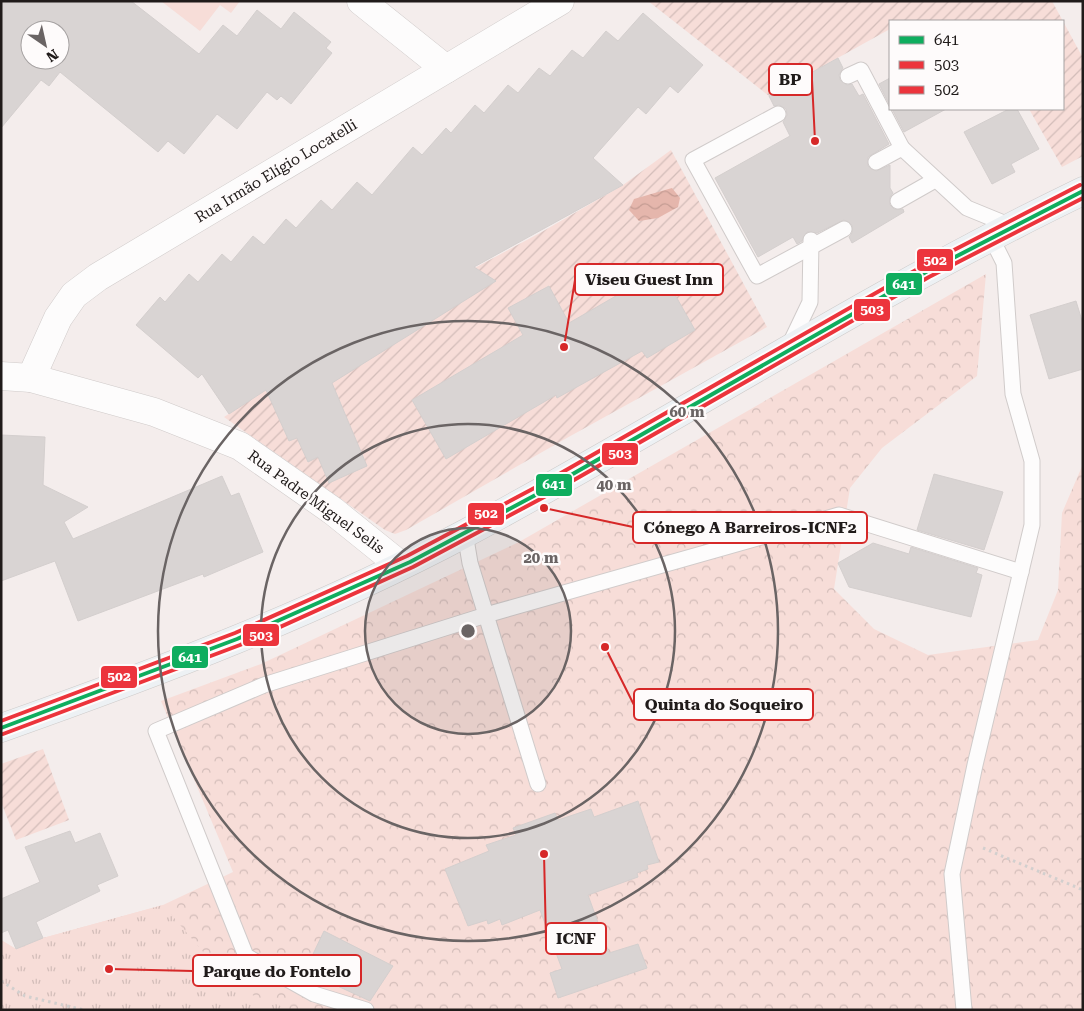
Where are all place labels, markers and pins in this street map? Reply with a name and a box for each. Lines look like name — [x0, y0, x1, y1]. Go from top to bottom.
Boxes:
callout: BP — [769, 64, 812, 95]
callout: Viseu Guest Inn — [575, 264, 723, 295]
callout: Cónego A Barreiros-ICNF2 — [633, 512, 867, 543]
centre of rings — [459, 622, 477, 640]
callout: Quinta do Soqueiro — [634, 689, 813, 720]
callout: ICNF — [546, 923, 606, 954]
callout: Parque do Fontelo — [193, 955, 361, 986]

